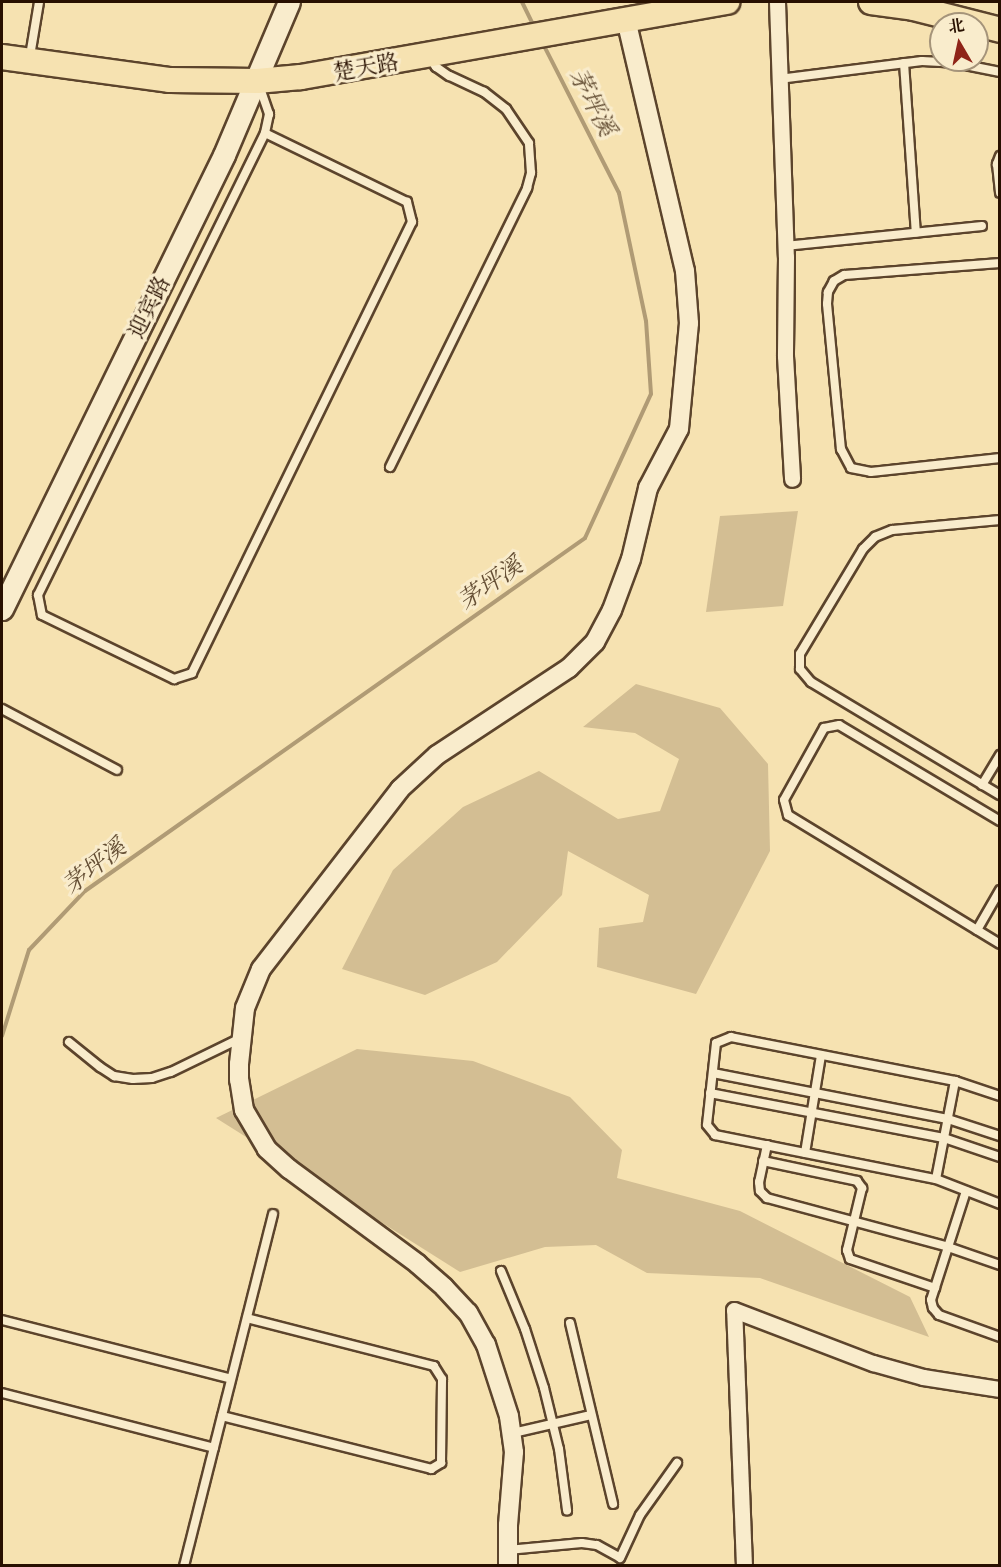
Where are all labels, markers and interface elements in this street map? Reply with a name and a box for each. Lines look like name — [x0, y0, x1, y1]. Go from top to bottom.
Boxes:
north arrow — [929, 12, 989, 72]
text: 北 — [947, 14, 966, 37]
street label: 楚天路 — [331, 48, 401, 86]
water label: 茅坪溪 — [564, 63, 622, 141]
street label: 迎宾路 — [123, 272, 175, 342]
water label: 茅坪溪 — [452, 551, 528, 615]
water label: 茅坪溪 — [57, 832, 131, 900]

